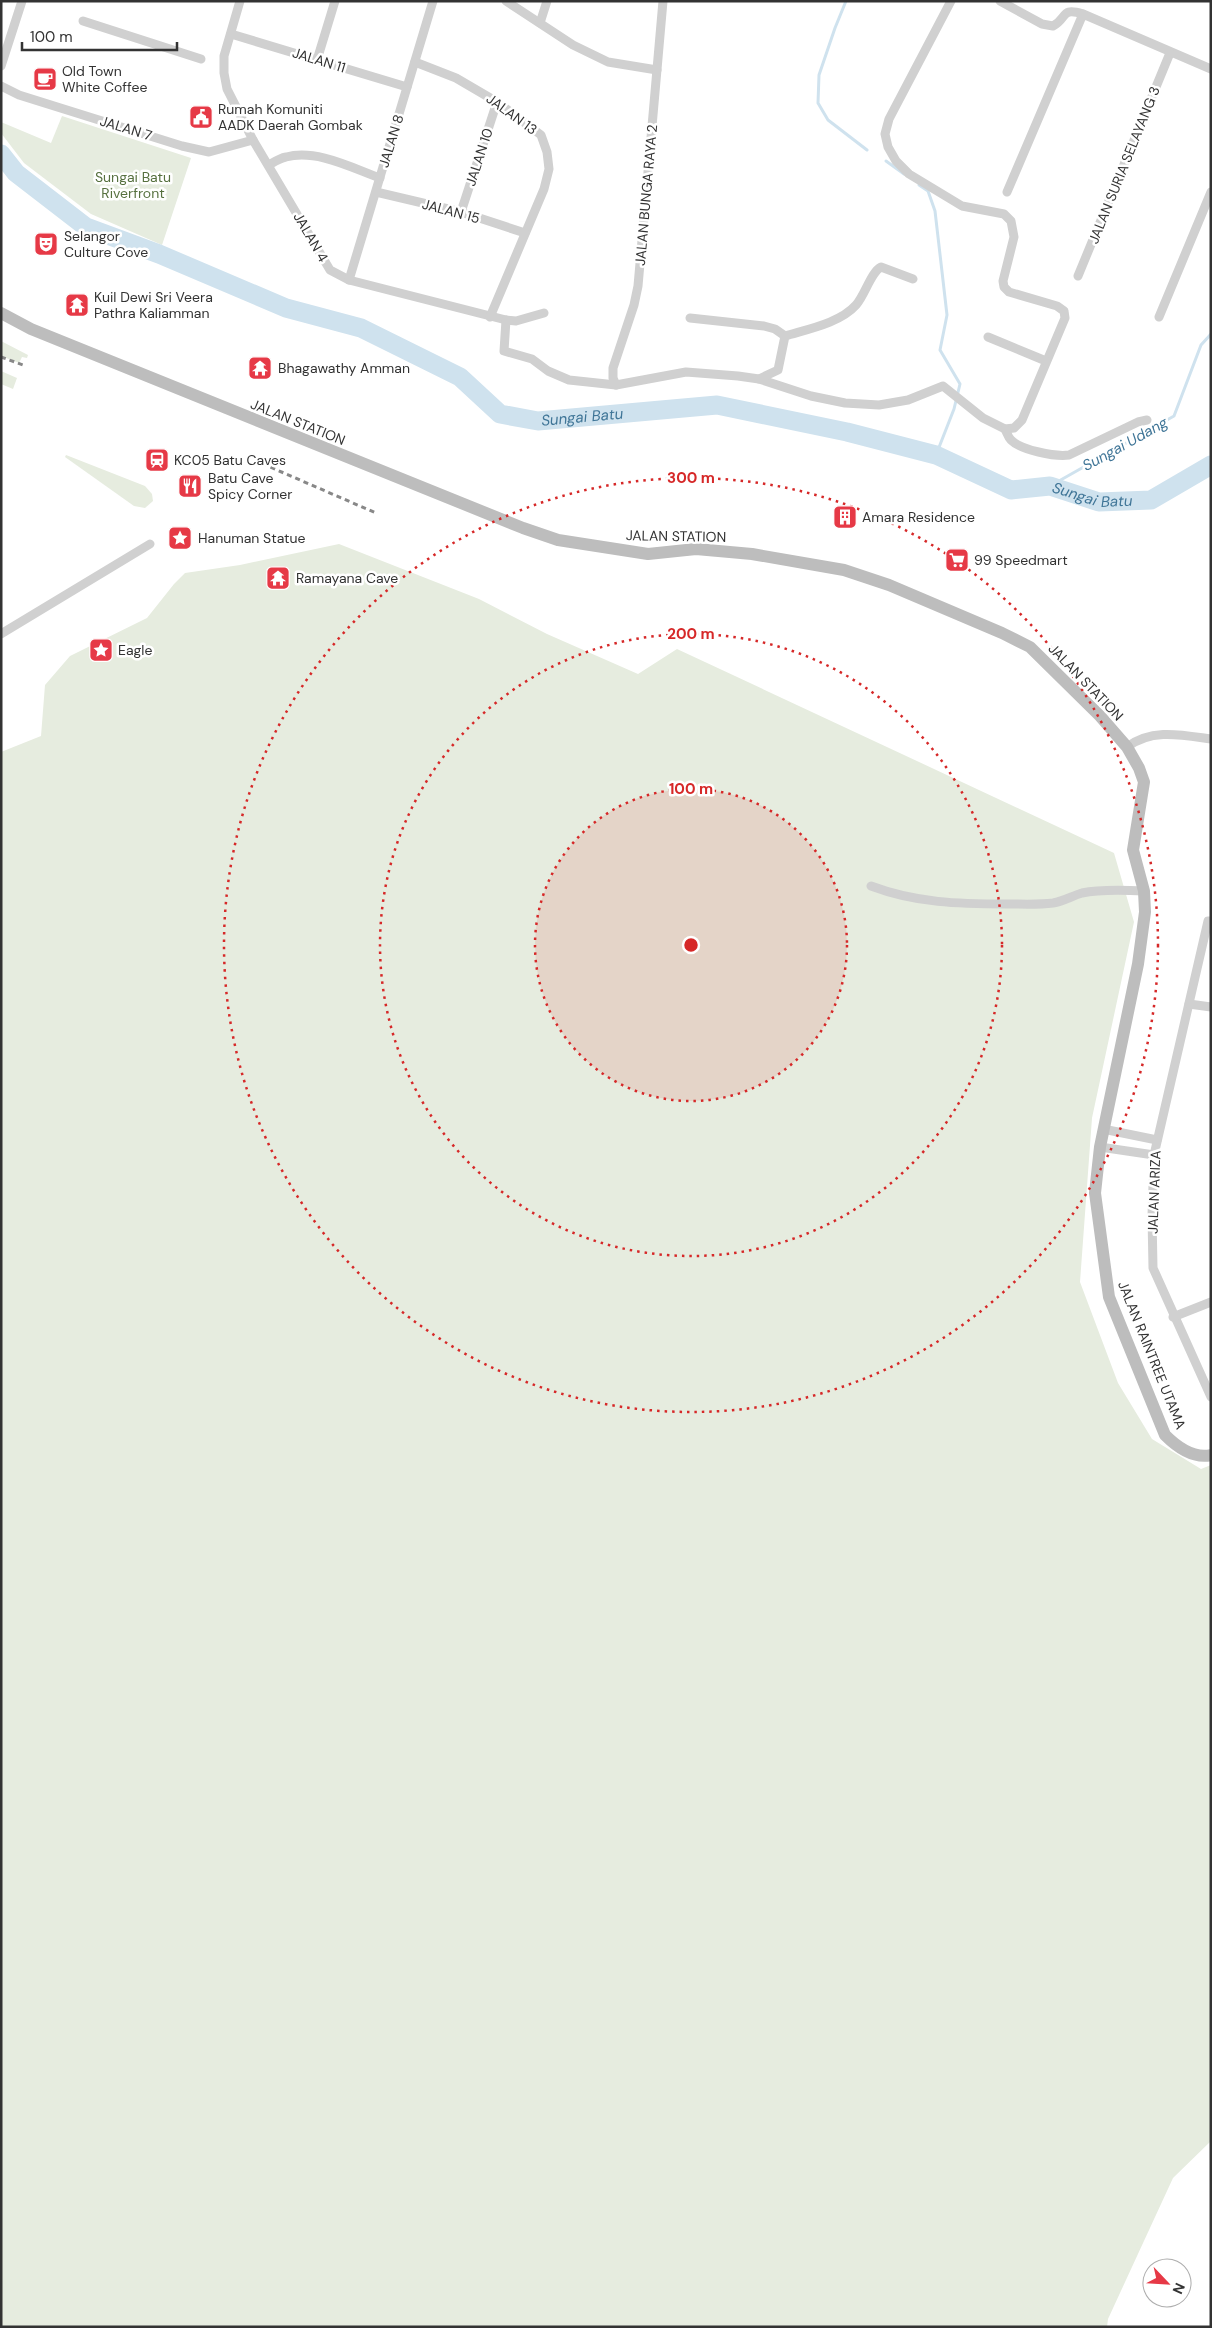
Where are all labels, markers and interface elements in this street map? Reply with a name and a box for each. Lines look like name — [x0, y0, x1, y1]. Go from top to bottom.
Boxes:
scale bar — [22, 20, 178, 52]
text: 100 m — [30, 27, 73, 47]
street label: JALAN 11 — [290, 43, 348, 77]
place label: Old Town White Coffee — [62, 62, 147, 96]
cafe icon: Old Town White Coffee — [32, 66, 58, 92]
street label: JALAN SURIA SELAYANG 3 — [1084, 84, 1164, 246]
street label: JALAN 13 — [483, 89, 541, 139]
place label: Rumah Komuniti AADK Daerah Gombak — [218, 100, 363, 134]
public building icon: Rumah Komuniti AADK Daerah Gombak — [188, 104, 214, 130]
street label: JALAN 7 — [98, 112, 154, 144]
street label: JALAN 8 — [374, 112, 408, 170]
street label: JALAN BUNGA RAYA 2 — [631, 124, 661, 266]
street label: JALAN 10 — [461, 126, 497, 188]
park label: Sungai Batu Riverfront — [95, 168, 171, 202]
street label: JALAN 15 — [420, 195, 482, 227]
street label: JALAN 4 — [290, 209, 333, 266]
place label: Selangor Culture Cove — [64, 227, 148, 261]
theatre icon: Selangor Culture Cove — [33, 231, 59, 257]
place label: Kuil Dewi Sri Veera Pathra Kaliamman — [94, 288, 213, 322]
temple icon: Kuil Dewi Sri Veera Pathra Kaliamman — [64, 292, 90, 318]
temple icon: Bhagawathy Amman — [247, 355, 273, 381]
place label: Bhagawathy Amman — [278, 359, 410, 377]
street label: JALAN STATION — [248, 395, 348, 449]
water label: Sungai Batu — [540, 403, 624, 431]
water label: Sungai Udang — [1079, 412, 1172, 476]
station icon: KC05 Batu Caves — [144, 447, 170, 473]
place label: KC05 Batu Caves — [174, 451, 286, 469]
text: 300 m — [667, 468, 715, 488]
place label: Batu Cave Spicy Corner — [208, 469, 292, 503]
restaurant icon: Batu Cave Spicy Corner — [177, 473, 203, 499]
water label: Sungai Batu — [1050, 477, 1133, 512]
building icon: Amara Residence — [832, 504, 858, 530]
place label: Amara Residence — [862, 508, 975, 526]
place icon: Hanuman Statue — [167, 525, 193, 551]
street label: JALAN STATION — [626, 526, 726, 546]
place label: Hanuman Statue — [198, 529, 306, 547]
supermarket icon: 99 Speedmart — [944, 547, 970, 573]
place label: 99 Speedmart — [974, 551, 1068, 569]
temple icon: Ramayana Cave — [265, 565, 291, 591]
place label: Ramayana Cave — [296, 569, 398, 587]
text: 200 m — [667, 624, 715, 644]
place icon: Eagle — [88, 637, 114, 663]
street label: JALAN STATION — [1045, 640, 1127, 724]
place label: Eagle — [118, 641, 152, 659]
text: 100 m — [669, 779, 713, 799]
centre of rings — [682, 936, 700, 954]
street label: JALAN ARIZA — [1144, 1150, 1164, 1234]
street label: JALAN RAINTREE UTAMA — [1114, 1278, 1190, 1432]
north arrow — [1142, 2258, 1192, 2308]
text: N — [1168, 2280, 1189, 2297]

